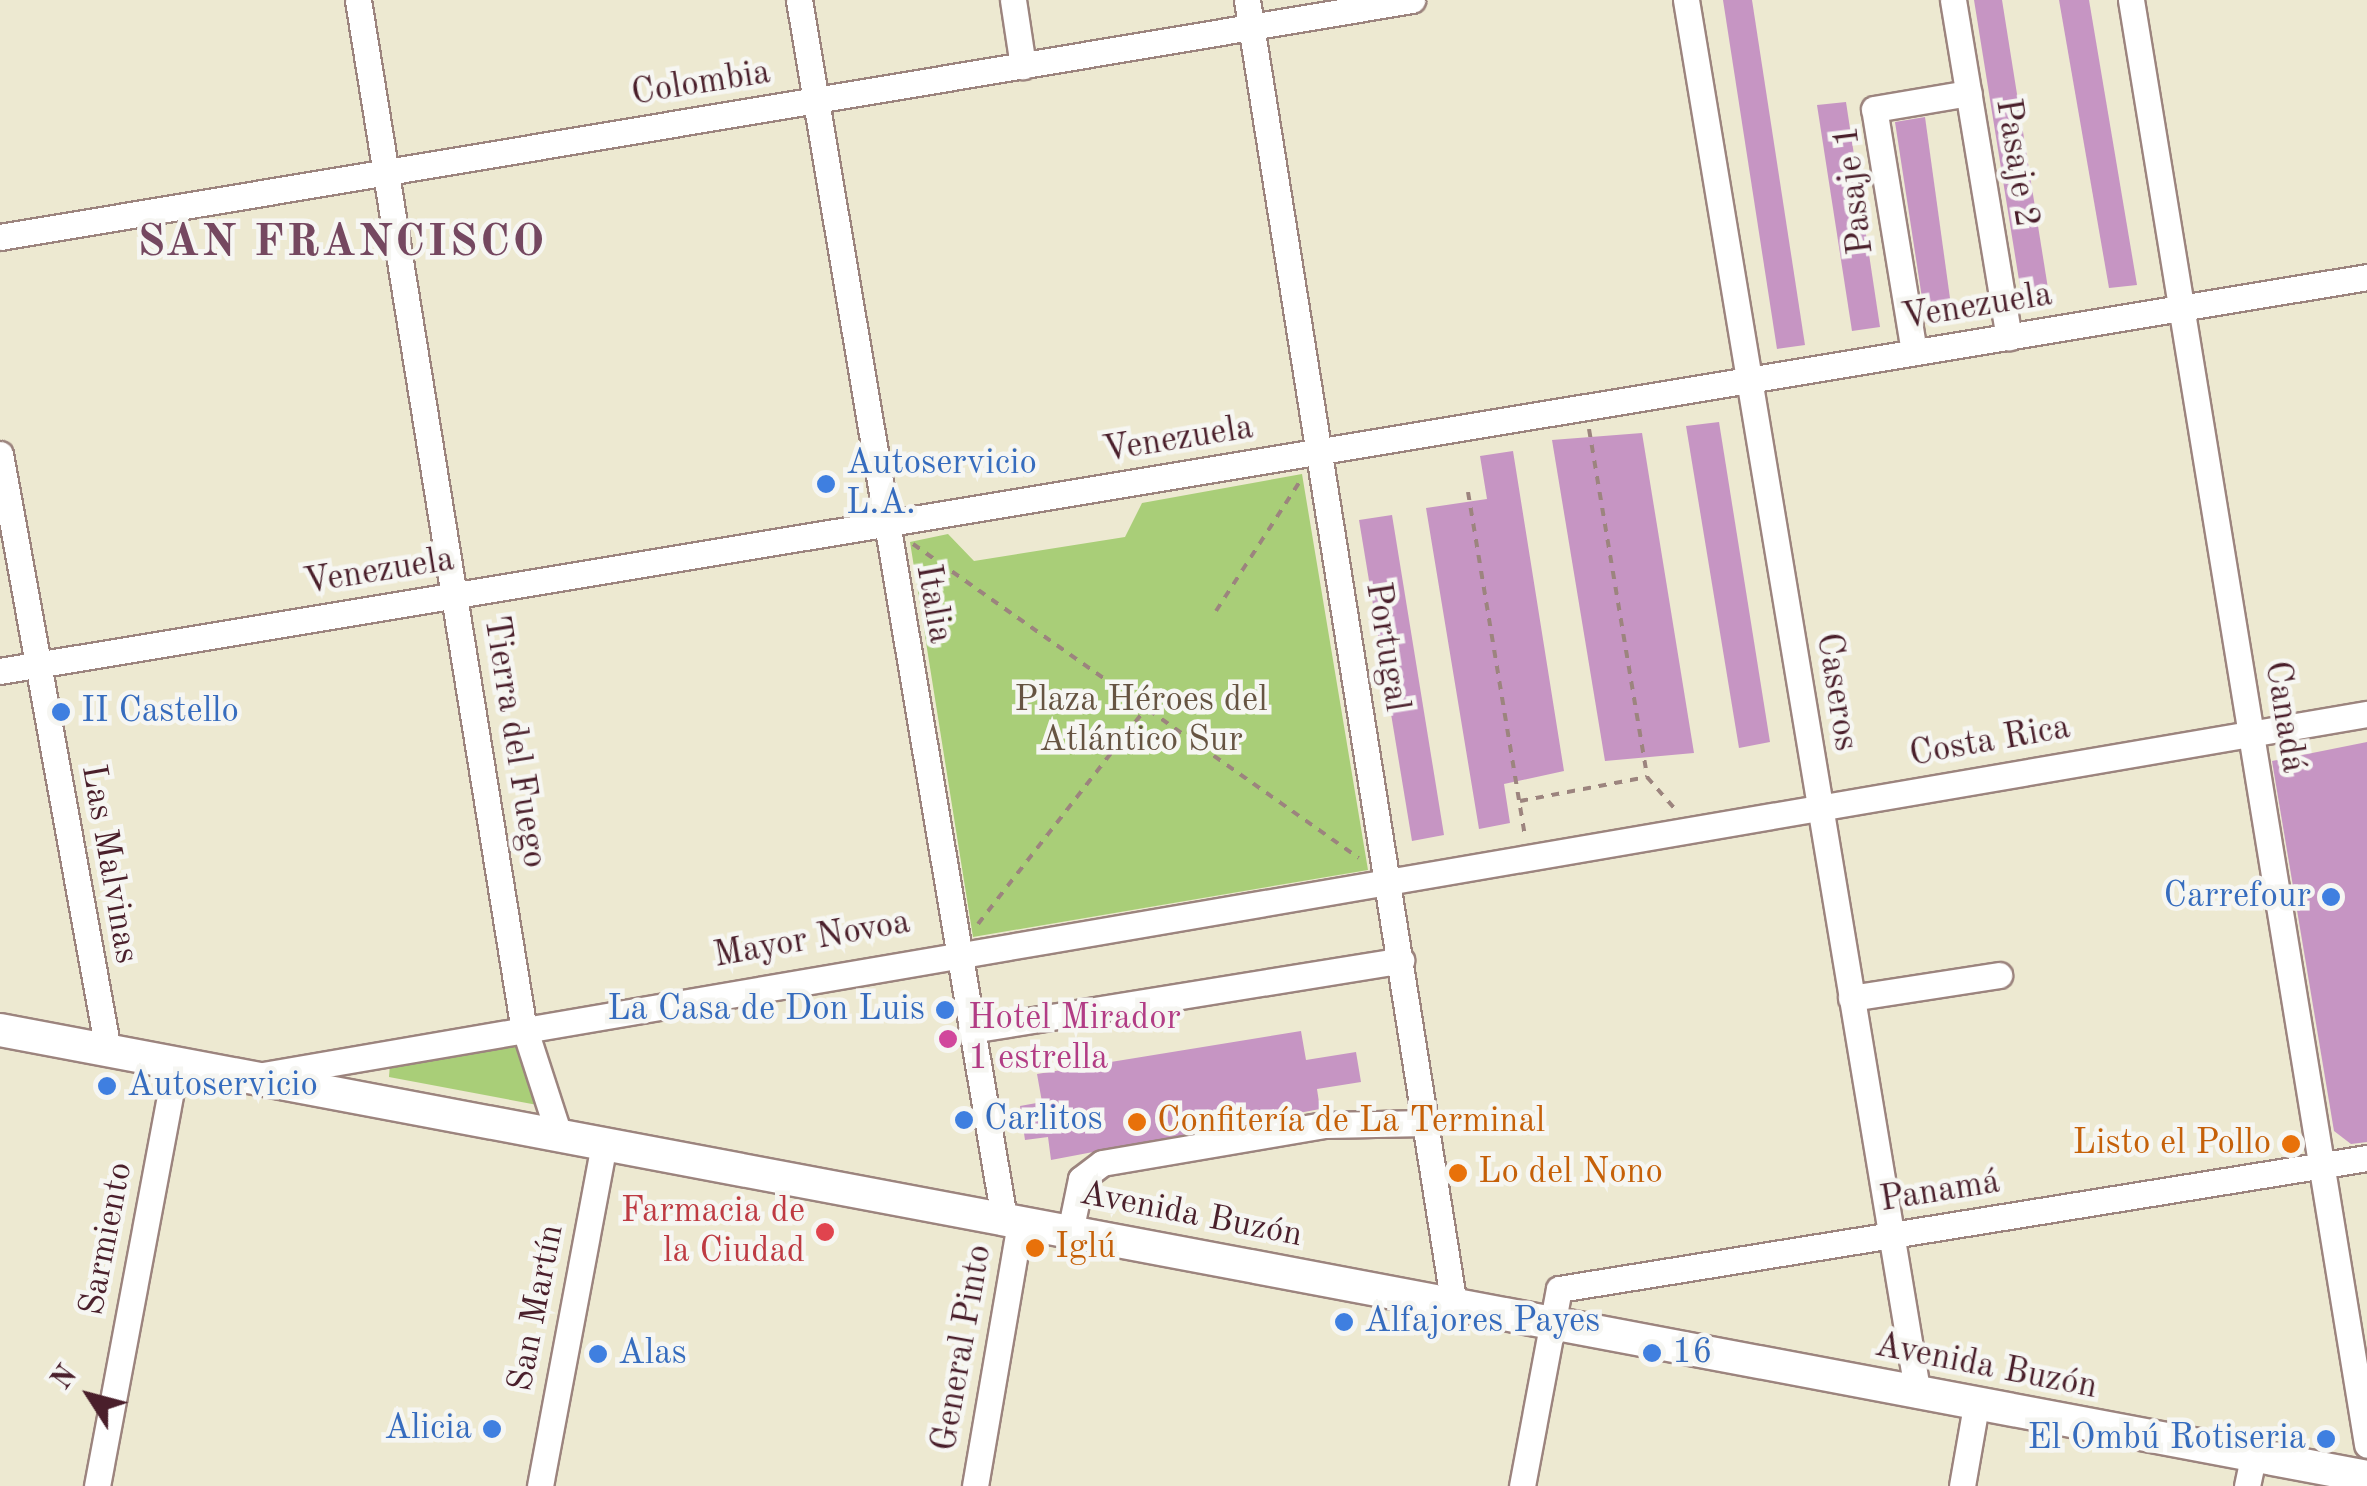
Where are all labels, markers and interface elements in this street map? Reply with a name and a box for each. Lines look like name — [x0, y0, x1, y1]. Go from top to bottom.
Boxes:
street label: Colombia — [629, 52, 773, 116]
street label: Pasaje 2 — [1985, 96, 2047, 230]
street label: Pasaje 1 — [1826, 123, 1884, 257]
district label: SAN FRANCISCO — [137, 217, 547, 271]
street label: Venezuela — [1899, 274, 2055, 340]
street label: Venezuela — [1100, 407, 1256, 473]
place label: Autoservicio L.A. — [846, 443, 1037, 525]
marker: Autoservicio L.A. — [815, 473, 837, 495]
street label: Venezuela — [301, 539, 457, 605]
street label: Italia — [905, 561, 961, 647]
street label: Portugal — [1355, 579, 1417, 715]
street label: Tierra del Fuego — [473, 613, 555, 871]
street label: Caseros — [1806, 630, 1866, 754]
street label: Canadá — [2254, 658, 2314, 776]
park label: Plaza Héroes del Atlántico Sur — [1014, 680, 1268, 762]
place label: II Castello — [81, 691, 239, 733]
marker: II Castello — [50, 701, 72, 723]
street label: Costa Rica — [1906, 707, 2074, 777]
street label: Las Malvinas — [71, 761, 147, 967]
place label: Carrefour — [2164, 876, 2311, 918]
marker: Carrefour — [2320, 886, 2342, 908]
street label: Mayor Novoa — [710, 902, 914, 978]
place label: La Casa de Don Luis — [607, 989, 925, 1031]
place label: Hotel Mirador 1 estrella — [968, 998, 1181, 1080]
marker: La Casa de Don Luis — [934, 999, 956, 1021]
marker: Hotel Mirador 1 estrella — [937, 1028, 959, 1050]
place label: Autoservicio — [127, 1065, 318, 1107]
marker: Autoservicio — [96, 1075, 118, 1097]
place label: Carlitos — [984, 1099, 1103, 1141]
place label: Confitería de La Terminal — [1157, 1101, 1545, 1143]
marker: Carlitos — [953, 1109, 975, 1131]
marker: Confitería de La Terminal — [1126, 1111, 1148, 1133]
place label: Listo el Pollo — [2073, 1123, 2271, 1165]
marker: Listo el Pollo — [2280, 1133, 2302, 1155]
place label: Lo del Nono — [1478, 1152, 1663, 1194]
street label: Sarmiento — [72, 1159, 142, 1319]
marker: Lo del Nono — [1447, 1162, 1469, 1184]
street label: Panamá — [1877, 1162, 2003, 1222]
street label: Avenida Buzón — [1076, 1173, 1306, 1257]
place label: Farmacia de la Ciudad — [621, 1191, 805, 1273]
street label: San Martín — [500, 1221, 574, 1395]
marker: Farmacia de la Ciudad — [814, 1221, 836, 1243]
place label: Iglú — [1055, 1227, 1116, 1269]
marker: Iglú — [1024, 1237, 1046, 1259]
street label: General Pinto — [924, 1241, 1002, 1455]
place label: Alfajores Payes — [1364, 1301, 1600, 1343]
marker: Alfajores Payes — [1333, 1311, 1355, 1333]
street label: Avenida Buzón — [1871, 1325, 2101, 1409]
place label: 16 — [1672, 1332, 1713, 1374]
place label: Alas — [618, 1333, 687, 1375]
marker: 16 — [1641, 1342, 1663, 1364]
marker: Alas — [587, 1343, 609, 1365]
north arrow — [40, 1346, 140, 1446]
text: N — [48, 1361, 83, 1395]
place label: Alicia — [384, 1408, 472, 1450]
marker: Alicia — [481, 1418, 503, 1440]
place label: El Ombú Rotiseria — [2027, 1418, 2306, 1460]
marker: El Ombú Rotiseria — [2315, 1428, 2337, 1450]

